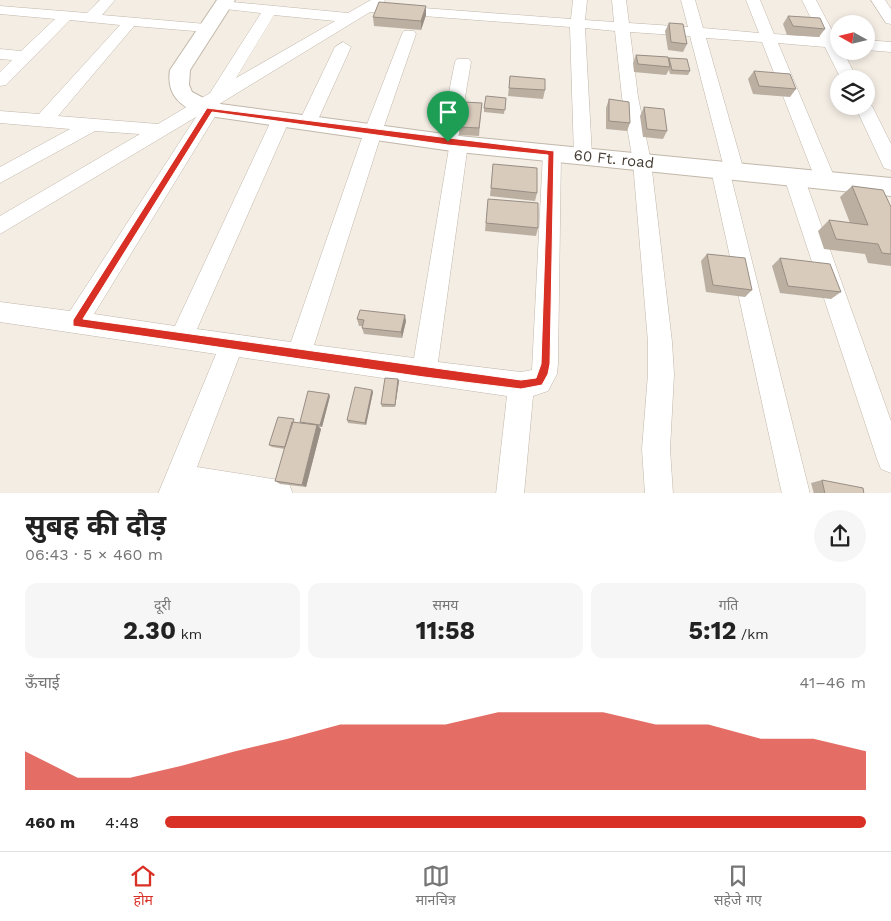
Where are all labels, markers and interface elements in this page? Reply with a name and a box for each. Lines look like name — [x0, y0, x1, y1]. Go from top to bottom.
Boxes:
north arrow — [830, 15, 875, 60]
map controls — [830, 15, 875, 115]
button: layers — [830, 70, 875, 115]
pin — [427, 91, 469, 142]
icon: arrive — [434, 98, 462, 126]
street label: 60 Ft. road — [573, 146, 655, 172]
text: सुबह की दौड़ — [25, 509, 166, 542]
button: share — [814, 510, 866, 562]
text: 06:43 · 5 × 460 m — [25, 545, 163, 564]
text: दूरी — [154, 597, 171, 613]
text: समय — [433, 597, 458, 613]
text: गति — [719, 597, 738, 613]
text: 2.30 — [123, 616, 176, 645]
text: 11:58 — [416, 616, 475, 645]
text: 5:12 — [689, 616, 736, 645]
text: km — [176, 626, 202, 642]
text: /km — [736, 626, 769, 642]
text: ऊँचाई — [25, 673, 60, 692]
text: 41–46 m — [799, 673, 866, 692]
text: 460 m — [25, 813, 75, 832]
text: 4:48 — [105, 813, 139, 832]
tab: होम — [129, 862, 157, 911]
tab: मानचित्र — [416, 862, 456, 911]
tab: सहेजे गए — [714, 862, 762, 911]

